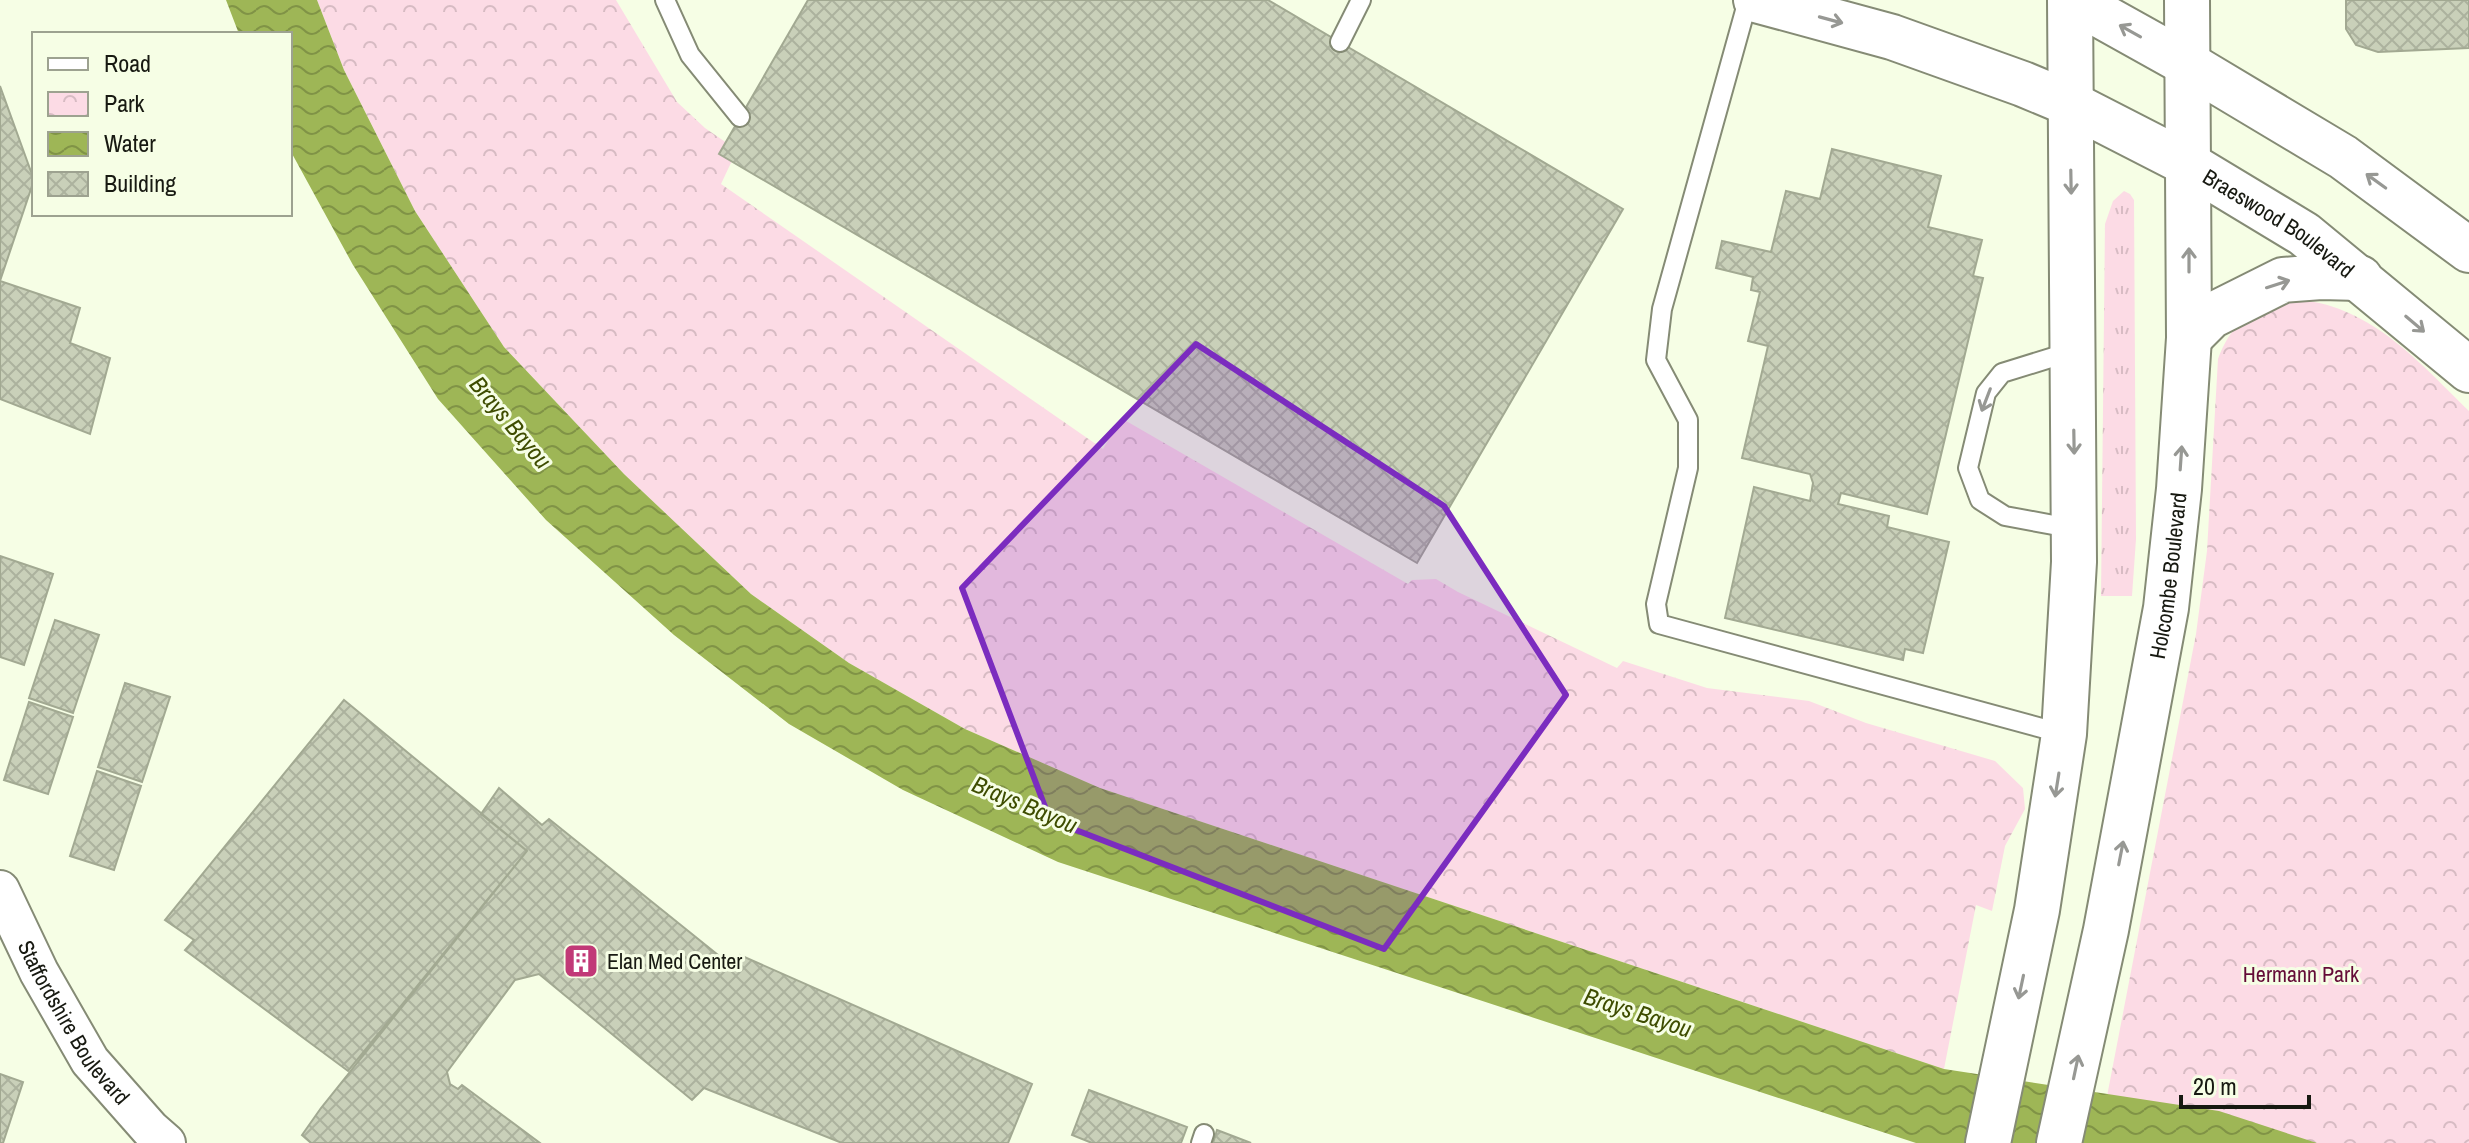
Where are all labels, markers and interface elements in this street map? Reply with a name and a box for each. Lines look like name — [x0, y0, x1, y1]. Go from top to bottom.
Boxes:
one-way arrow — [1818, 14, 1844, 29]
one-way arrow — [2119, 23, 2142, 39]
legend — [32, 32, 292, 216]
text: Road — [104, 47, 151, 79]
text: Park — [104, 87, 145, 119]
text: Water — [104, 127, 156, 159]
street label: Braeswood Boulevard — [2197, 162, 2361, 285]
text: Building — [104, 167, 176, 199]
one-way arrow — [2063, 168, 2079, 195]
one-way arrow — [2366, 173, 2388, 189]
one-way arrow — [2181, 247, 2197, 274]
one-way arrow — [2265, 276, 2290, 290]
one-way arrow — [2404, 314, 2425, 332]
water label: Brays Bayou — [463, 369, 559, 475]
one-way arrow — [1978, 387, 1992, 411]
one-way arrow — [2066, 428, 2082, 455]
one-way arrow — [2174, 445, 2189, 472]
street label: Holcombe Boulevard — [2142, 491, 2194, 661]
water label: Brays Bayou — [967, 767, 1083, 841]
one-way arrow — [2048, 772, 2063, 797]
one-way arrow — [2114, 841, 2129, 866]
street label: Staffordshire Boulevard — [11, 935, 137, 1111]
building icon: Elan Med Center — [562, 942, 600, 980]
place label: Elan Med Center — [607, 946, 742, 976]
park label: Hermann Park — [2243, 959, 2360, 989]
one-way arrow — [2013, 973, 2028, 999]
water label: Brays Bayou — [1580, 980, 1696, 1044]
one-way arrow — [2069, 1054, 2084, 1080]
scale bar — [2181, 1059, 2309, 1109]
text: 20 m — [2193, 1070, 2237, 1102]

